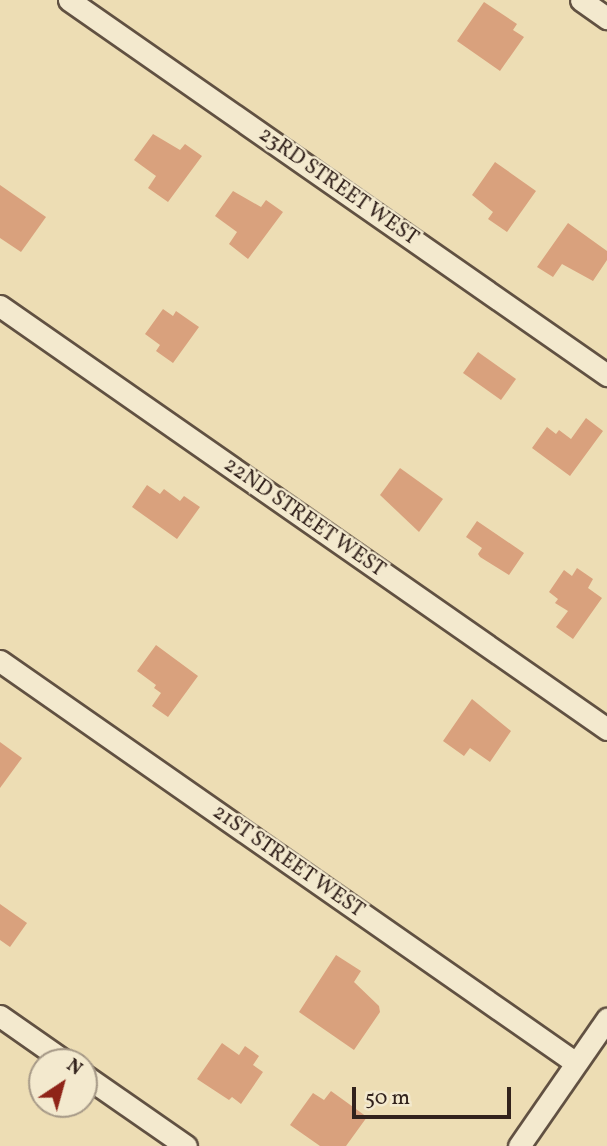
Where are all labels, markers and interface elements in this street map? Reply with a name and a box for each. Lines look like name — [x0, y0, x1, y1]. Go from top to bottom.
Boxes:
street label: 23RD STREET WEST — [253, 122, 423, 252]
street label: 22ND STREET WEST — [218, 452, 390, 584]
street label: 21ST STREET WEST — [206, 800, 370, 924]
north arrow — [28, 1048, 98, 1118]
text: N — [61, 1053, 87, 1082]
scale bar — [355, 1072, 514, 1116]
text: 50 m — [365, 1084, 410, 1113]

